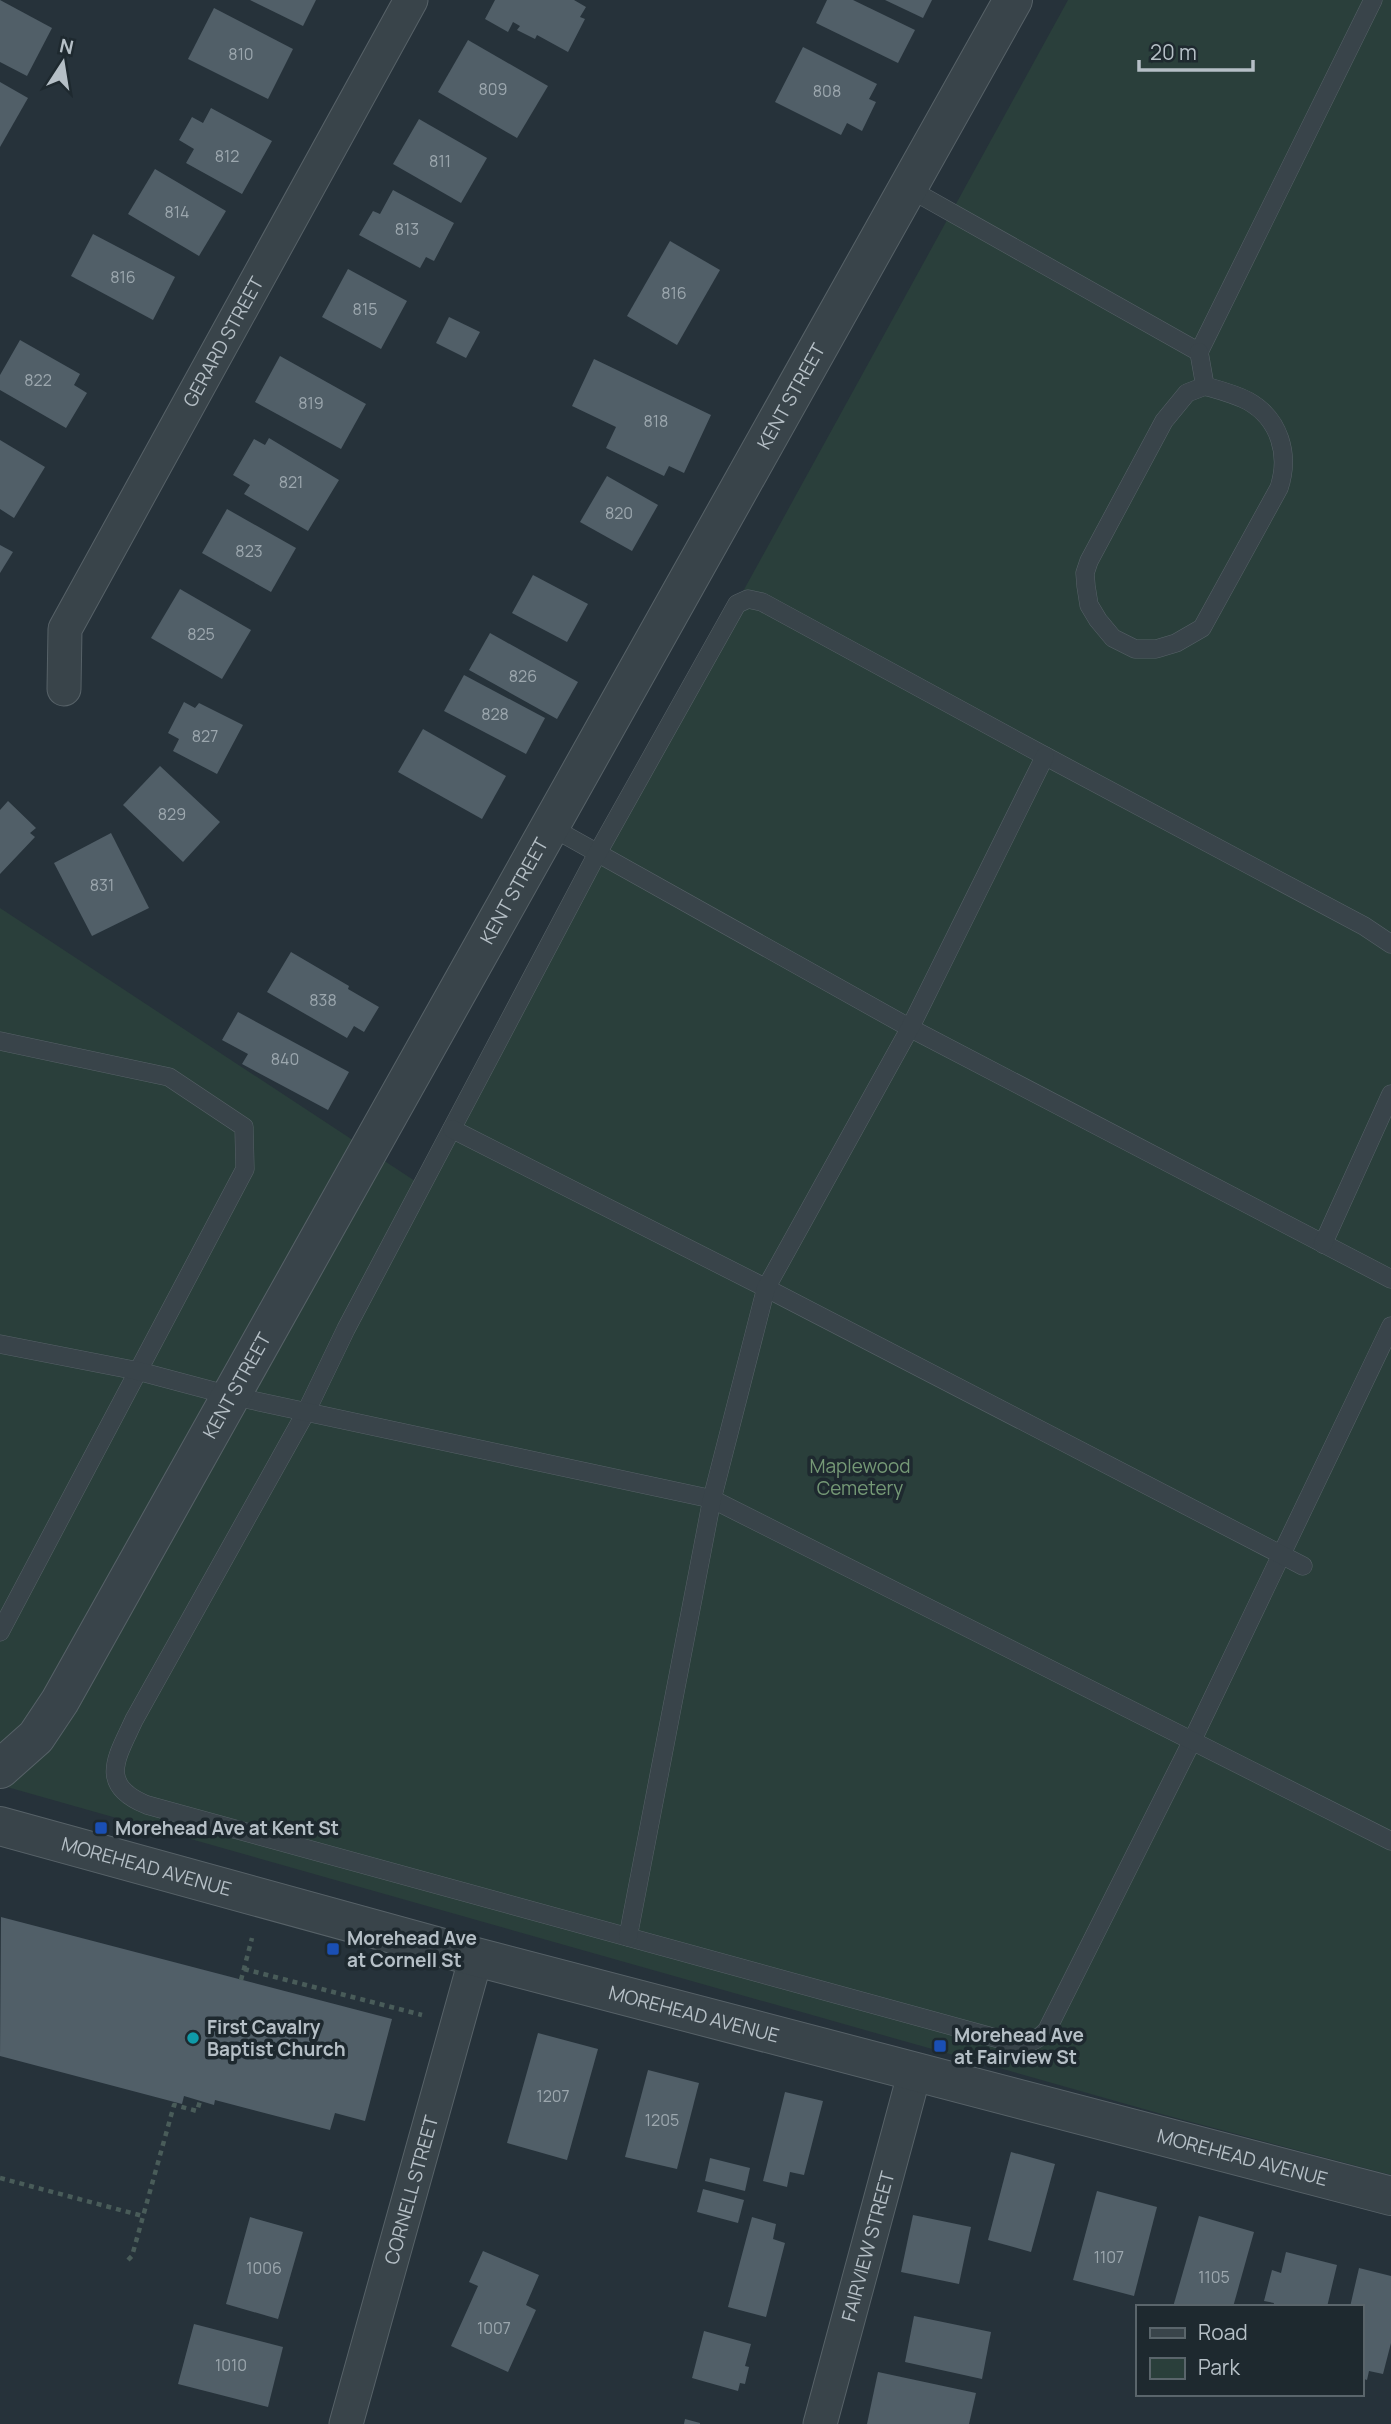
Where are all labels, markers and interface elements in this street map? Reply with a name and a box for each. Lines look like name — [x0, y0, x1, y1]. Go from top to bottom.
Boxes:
north arrow — [28, 28, 98, 98]
scale bar — [1139, 28, 1253, 72]
text: N — [57, 32, 76, 61]
text: 20 m — [1150, 38, 1197, 66]
house number: 810 — [228, 43, 254, 65]
house number: 809 — [479, 78, 507, 100]
house number: 808 — [813, 80, 841, 102]
house number: 812 — [215, 145, 239, 167]
house number: 811 — [429, 150, 451, 172]
house number: 814 — [165, 201, 189, 223]
house number: 813 — [395, 218, 419, 240]
house number: 816 — [110, 266, 136, 288]
street label: GERARD STREET — [177, 271, 270, 411]
house number: 816 — [661, 282, 687, 304]
house number: 815 — [353, 298, 377, 320]
street label: KENT STREET — [751, 338, 831, 454]
house number: 822 — [24, 369, 52, 391]
house number: 819 — [298, 392, 324, 414]
house number: 818 — [644, 410, 668, 432]
house number: 821 — [279, 471, 303, 493]
house number: 820 — [605, 502, 633, 524]
house number: 823 — [235, 540, 263, 562]
house number: 825 — [187, 623, 215, 645]
house number: 826 — [509, 665, 537, 687]
house number: 828 — [481, 703, 509, 725]
house number: 827 — [192, 725, 218, 747]
house number: 829 — [158, 803, 186, 825]
street label: KENT STREET — [474, 833, 554, 949]
house number: 831 — [90, 874, 114, 896]
house number: 838 — [309, 989, 337, 1011]
house number: 840 — [271, 1048, 299, 1070]
street label: KENT STREET — [197, 1327, 277, 1443]
park label: Maplewood Cemetery — [810, 1453, 910, 1501]
place label: Morehead Ave at Kent St — [115, 1815, 339, 1841]
marker: Morehead Ave at Kent St — [93, 1820, 109, 1836]
street label: MOREHEAD AVENUE — [59, 1831, 234, 1902]
place label: Morehead Ave at Cornell St — [347, 1925, 477, 1973]
marker: Morehead Ave at Cornell St — [325, 1941, 341, 1957]
street label: MOREHEAD AVENUE — [606, 1979, 782, 2049]
place label: First Cavalry Baptist Church — [207, 2014, 346, 2062]
place label: Morehead Ave at Fairview St — [954, 2022, 1084, 2070]
marker: First Cavalry Baptist Church — [185, 2030, 201, 2046]
marker: Morehead Ave at Fairview St — [932, 2038, 948, 2054]
house number: 1207 — [536, 2085, 570, 2107]
house number: 1205 — [645, 2109, 679, 2131]
street label: CORNELL STREET — [378, 2112, 444, 2267]
street label: MOREHEAD AVENUE — [1155, 2123, 1331, 2192]
street label: FAIRVIEW STREET — [835, 2168, 901, 2324]
house number: 1107 — [1094, 2246, 1124, 2268]
house number: 1006 — [246, 2257, 282, 2279]
house number: 1105 — [1198, 2266, 1230, 2288]
legend — [1136, 2305, 1363, 2396]
house number: 1007 — [477, 2317, 511, 2339]
text: Road — [1198, 2318, 1248, 2346]
text: Park — [1198, 2353, 1240, 2381]
house number: 1010 — [215, 2354, 247, 2376]

